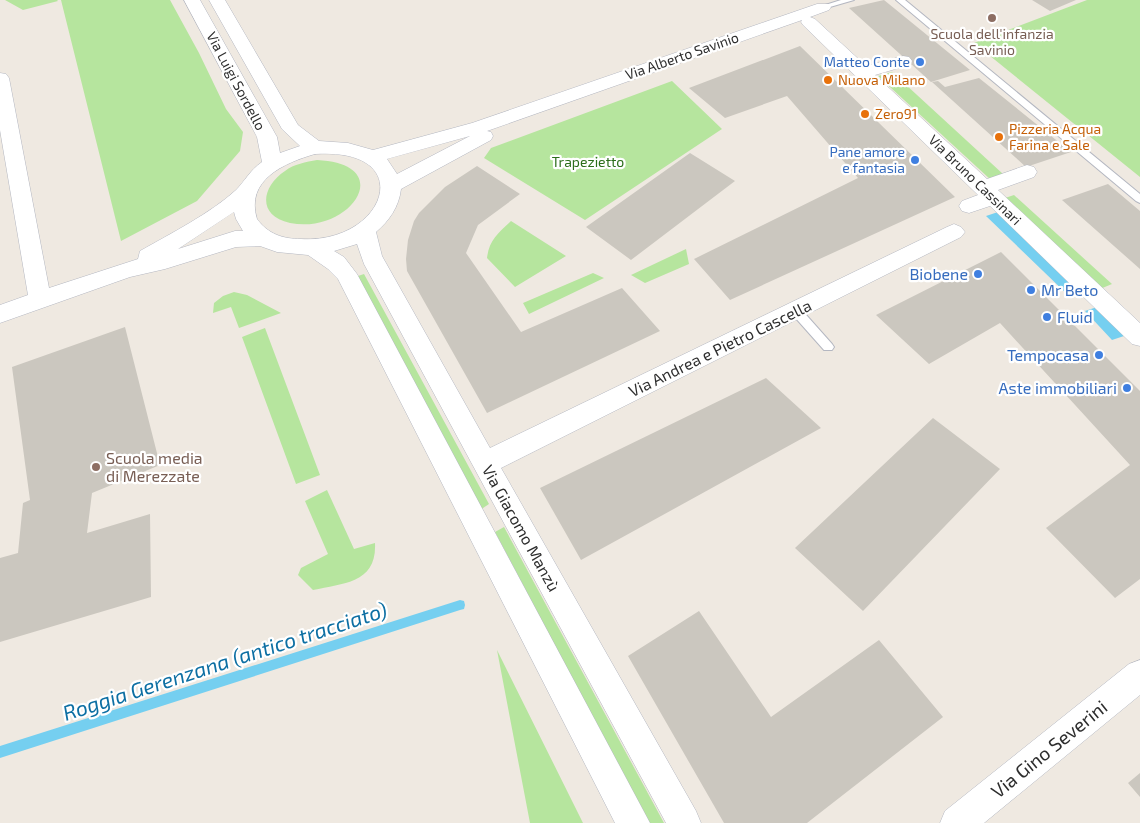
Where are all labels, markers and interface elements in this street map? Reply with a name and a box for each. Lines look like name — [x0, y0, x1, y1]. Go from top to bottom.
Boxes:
marker: Scuola dell'infanzia Savinio — [986, 12, 998, 24]
place label: Scuola dell'infanzia Savinio — [930, 25, 1054, 58]
street label: Via Alberto Savinio — [623, 28, 741, 83]
street label: Via Luigi Sordello — [203, 29, 270, 133]
place label: Matteo Conte — [824, 53, 910, 70]
marker: Matteo Conte — [914, 56, 926, 68]
place label: Nuova Milano — [838, 71, 926, 88]
marker: Nuova Milano — [822, 74, 834, 86]
place label: Zero91 — [875, 105, 917, 122]
marker: Zero91 — [859, 108, 871, 120]
place label: Pizzeria Acqua Farina e Sale — [1009, 120, 1101, 153]
street label: Via Bruno Cassinari — [925, 131, 1025, 228]
marker: Pizzeria Acqua Farina e Sale — [993, 131, 1005, 143]
place label: Pane amore e fantasia — [829, 143, 905, 176]
park label: Trapezietto — [552, 153, 624, 170]
marker: Pane amore e fantasia — [909, 154, 921, 166]
place label: Biobene — [909, 264, 968, 283]
marker: Biobene — [972, 268, 984, 280]
place label: Mr Beto — [1041, 280, 1098, 299]
marker: Mr Beto — [1025, 284, 1037, 296]
street label: Via Andrea e Pietro Cascella — [625, 295, 814, 400]
place label: Fluid — [1057, 307, 1093, 326]
marker: Fluid — [1041, 311, 1053, 323]
place label: Tempocasa — [1007, 345, 1089, 364]
marker: Tempocasa — [1093, 349, 1105, 361]
place label: Aste immobiliari — [999, 378, 1117, 397]
marker: Aste immobiliari — [1121, 382, 1133, 394]
place label: Scuola media di Merezzate — [106, 448, 203, 485]
marker: Scuola media di Merezzate — [90, 461, 102, 473]
street label: Via Giacomo Manzù — [479, 461, 564, 594]
water label: Roggia Gerenzana (antico tracciato) — [59, 596, 390, 725]
street label: Via Gino Severini — [986, 695, 1111, 802]

